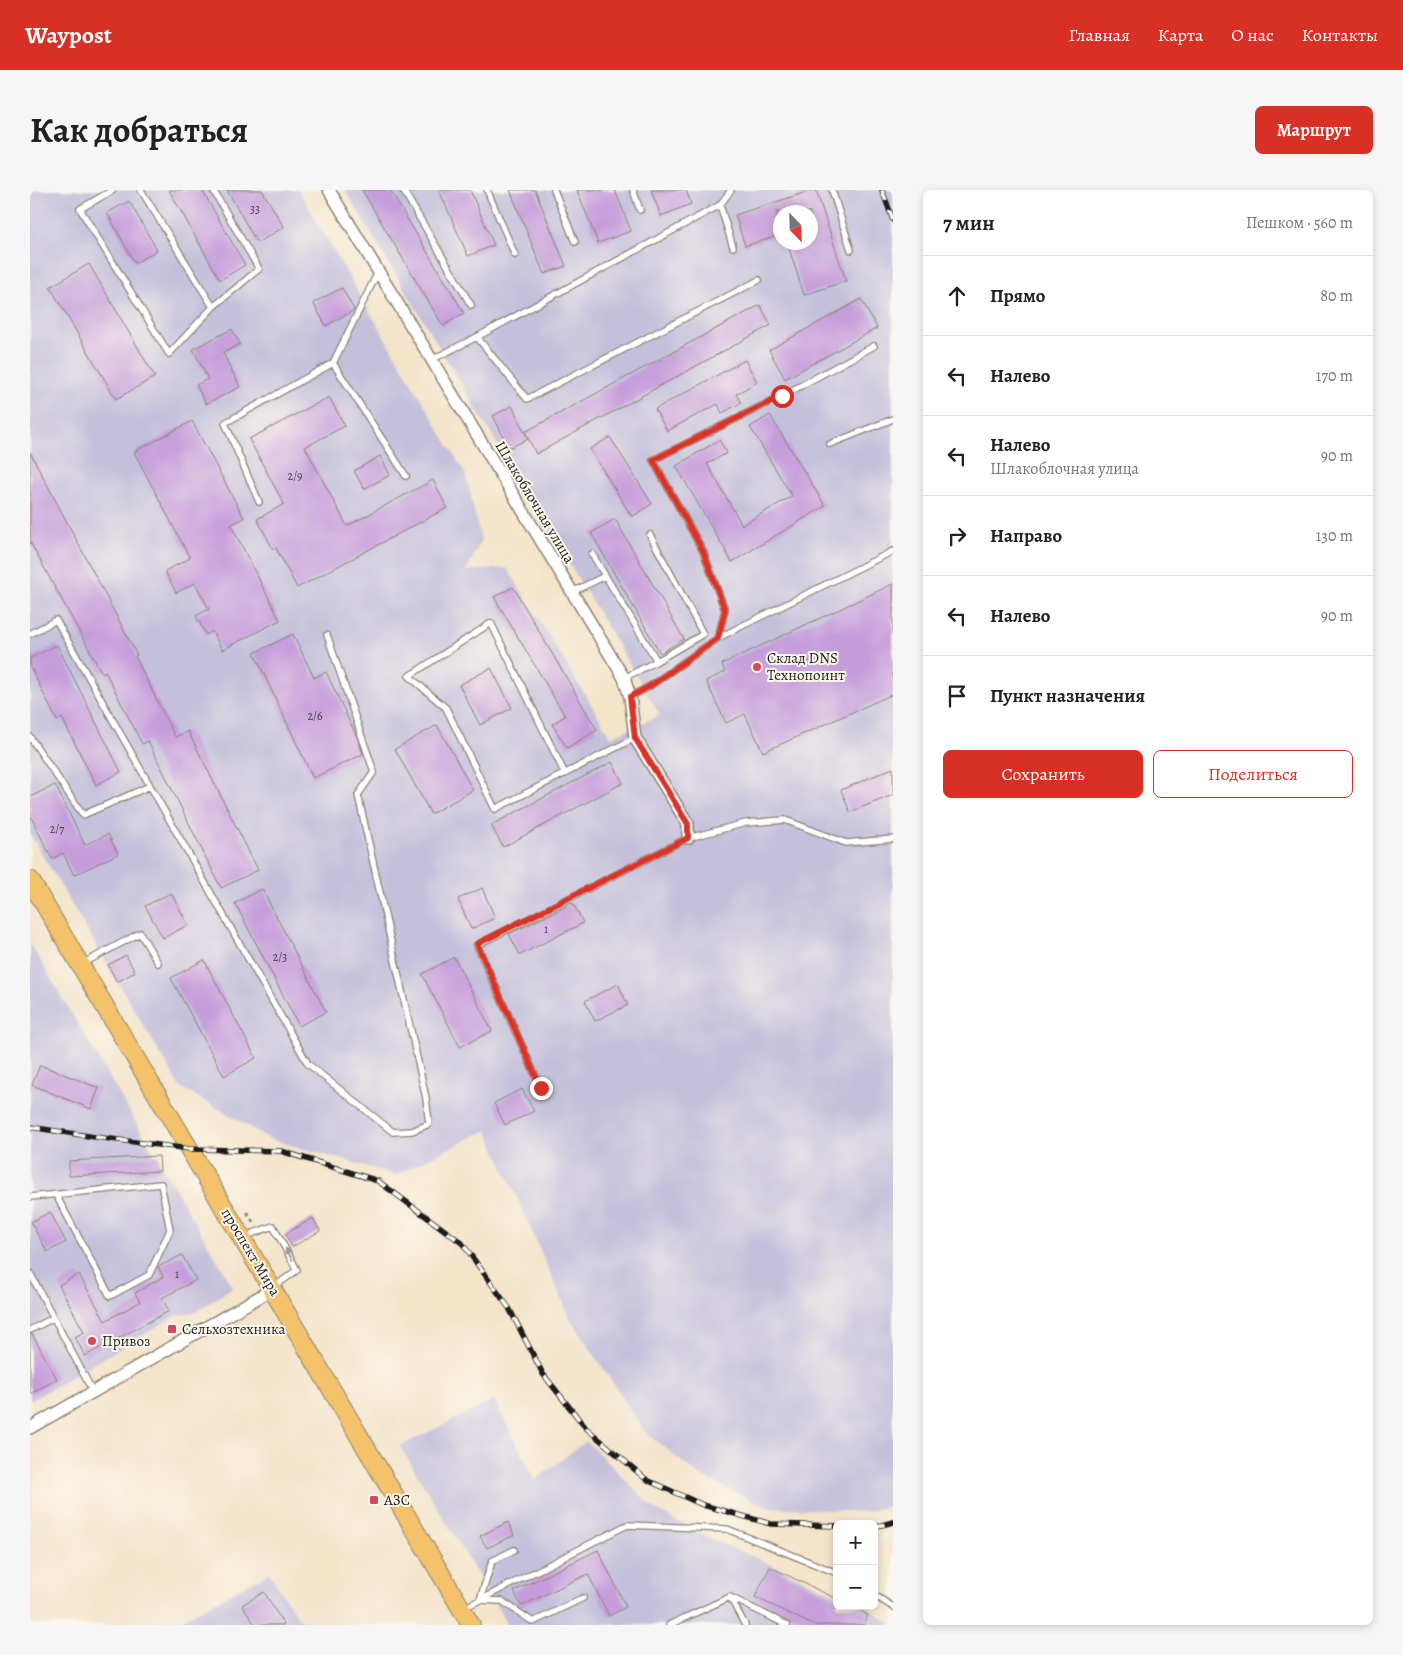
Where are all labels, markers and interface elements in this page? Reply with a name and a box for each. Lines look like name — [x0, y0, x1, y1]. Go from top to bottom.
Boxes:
text: Waypost — [25, 19, 112, 51]
text: Главная — [1069, 23, 1130, 47]
text: Карта — [1158, 23, 1203, 47]
text: О нас — [1231, 23, 1274, 47]
text: Контакты — [1302, 23, 1378, 47]
text: Как добраться — [30, 106, 248, 154]
button: Маршрут — [1255, 106, 1373, 154]
house number: 33 — [250, 201, 260, 217]
north arrow — [773, 205, 818, 250]
text: 7 мин — [943, 209, 995, 237]
text: Пешком · 560 m — [1246, 212, 1353, 234]
icon: ahead — [943, 282, 971, 310]
text: Прямо — [990, 283, 1045, 309]
text: 80 m — [1320, 285, 1353, 307]
icon: left — [943, 362, 971, 390]
text: Налево — [990, 363, 1050, 389]
text: 170 m — [1316, 365, 1353, 387]
route start — [771, 385, 794, 408]
text: Налево — [990, 432, 1050, 458]
street label: Шлакоблочная улица — [490, 437, 580, 567]
icon: left — [943, 442, 971, 470]
text: 90 m — [1321, 445, 1353, 467]
text: Шлакоблочная улица — [990, 458, 1139, 480]
house number: 2/9 — [287, 468, 303, 484]
icon: right — [943, 522, 971, 550]
text: Направо — [990, 523, 1062, 549]
text: 130 m — [1316, 525, 1353, 547]
icon: left — [943, 602, 971, 630]
text: Налево — [990, 603, 1050, 629]
text: 90 m — [1321, 605, 1353, 627]
place label: Склад DNS Технопоинт — [767, 648, 845, 685]
marker: Склад DNS Технопоинт — [751, 661, 763, 673]
icon: arrive — [943, 682, 971, 710]
text: Пункт назначения — [990, 683, 1145, 709]
house number: 2/6 — [307, 708, 323, 724]
button: Сохранить — [943, 750, 1143, 798]
button: Поделиться — [1153, 750, 1353, 798]
house number: 2/7 — [50, 821, 65, 837]
house number: 1 — [544, 921, 548, 937]
house number: 2/3 — [273, 949, 287, 965]
route end — [530, 1077, 553, 1100]
street label: проспект Мира — [217, 1204, 285, 1300]
one-way arrow — [285, 1247, 293, 1262]
house number: 1 — [175, 1266, 179, 1282]
place label: Сельхозтехника — [182, 1319, 286, 1339]
marker: Сельхозтехника — [166, 1323, 178, 1335]
place label: Привоз — [102, 1331, 150, 1351]
marker: Привоз — [86, 1335, 98, 1347]
place label: АЗС — [383, 1490, 410, 1510]
marker: АЗС — [368, 1494, 380, 1506]
map controls — [833, 1520, 878, 1610]
button: + — [833, 1520, 878, 1565]
button: − — [833, 1565, 878, 1610]

